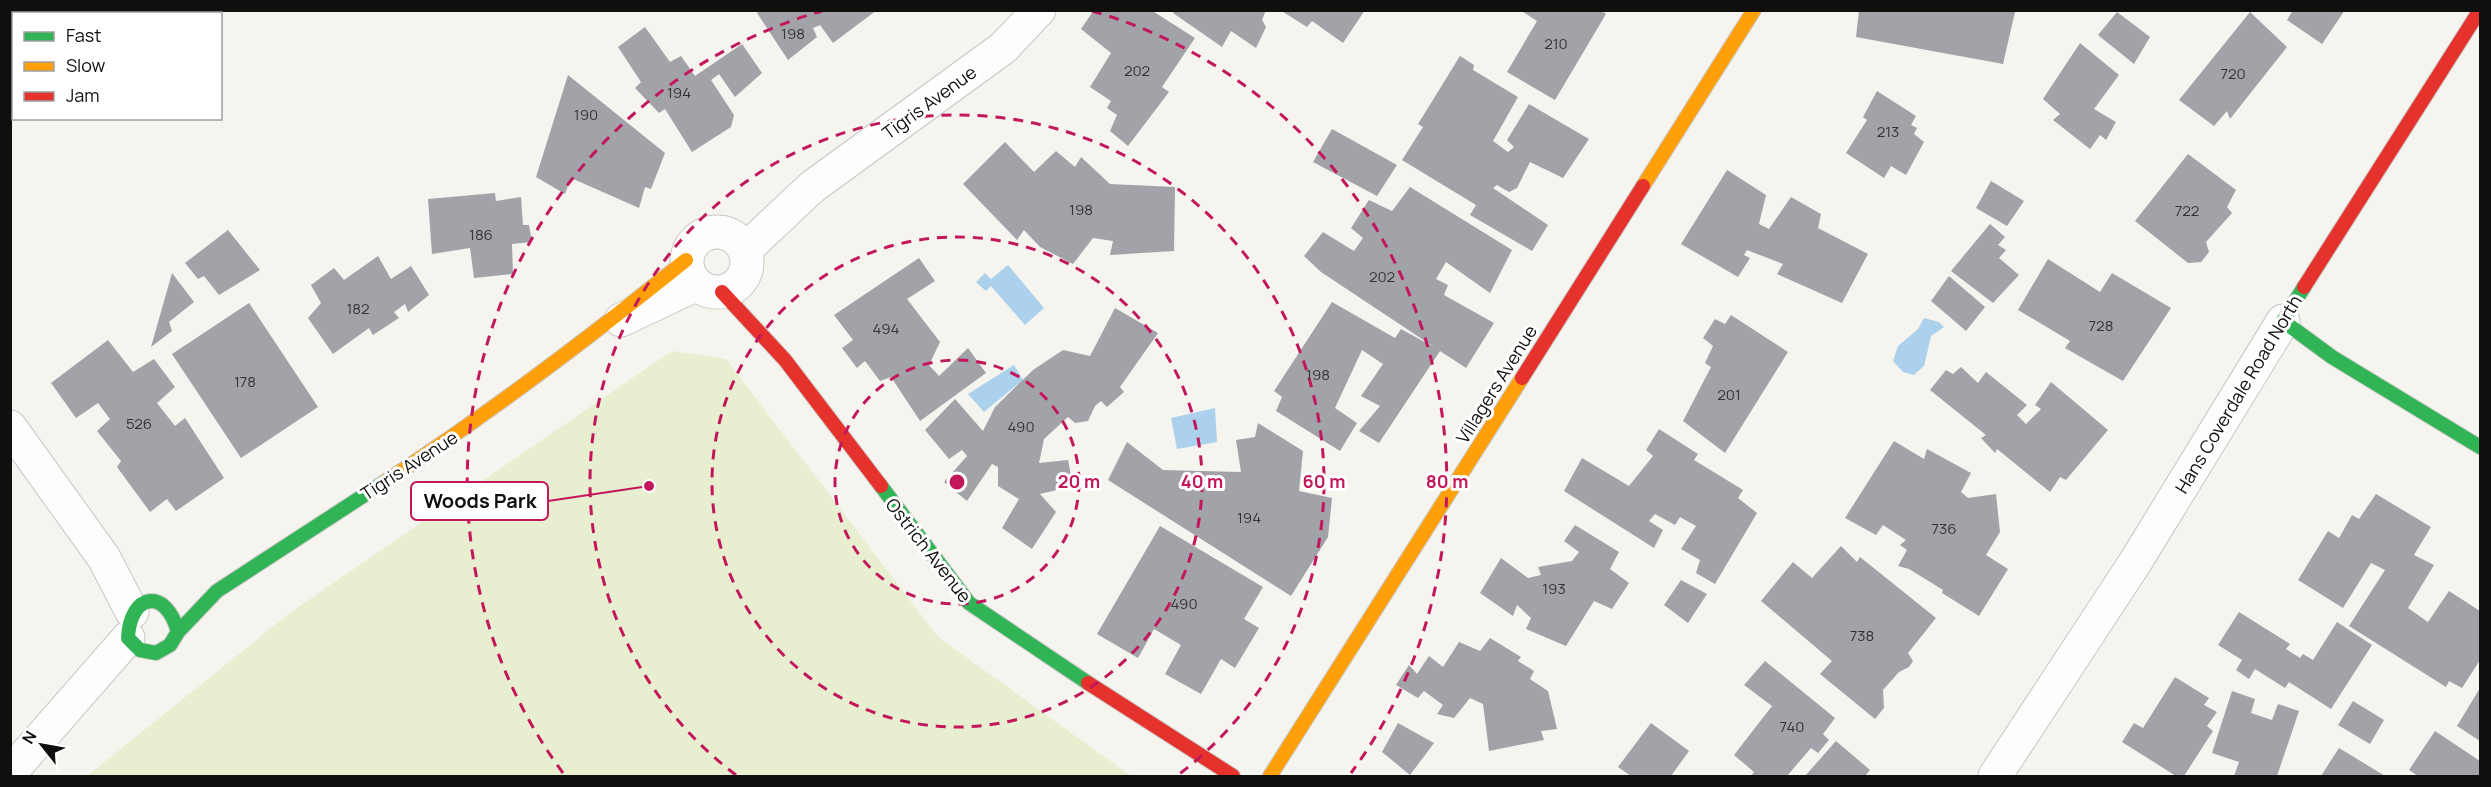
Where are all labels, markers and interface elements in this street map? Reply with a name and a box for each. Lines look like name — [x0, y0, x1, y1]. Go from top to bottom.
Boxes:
legend — [12, 12, 222, 120]
text: Fast — [66, 23, 101, 47]
house number: 198 — [781, 23, 805, 44]
house number: 210 — [1544, 33, 1568, 54]
text: Slow — [66, 53, 106, 77]
street label: Tigris Avenue — [877, 60, 981, 144]
house number: 202 — [1124, 60, 1150, 81]
house number: 720 — [2220, 63, 2246, 84]
house number: 194 — [667, 82, 691, 103]
text: Jam — [66, 83, 100, 107]
house number: 190 — [574, 104, 598, 125]
house number: 213 — [1877, 121, 1899, 142]
house number: 198 — [1069, 199, 1093, 220]
house number: 722 — [2175, 200, 2199, 221]
house number: 186 — [469, 224, 493, 245]
house number: 202 — [1369, 266, 1395, 287]
street label: Hans Coverdale Road North — [2169, 290, 2307, 498]
house number: 182 — [346, 298, 370, 319]
house number: 728 — [2089, 315, 2113, 336]
house number: 494 — [873, 318, 900, 339]
street label: Villagers Avenue — [1450, 320, 1542, 448]
house number: 198 — [1306, 364, 1330, 385]
house number: 178 — [234, 371, 256, 392]
house number: 201 — [1717, 384, 1741, 405]
house number: 526 — [126, 413, 152, 434]
house number: 490 — [1007, 416, 1035, 437]
street label: Tigris Avenue — [356, 425, 462, 505]
text: 20 m — [1058, 469, 1100, 493]
text: 40 m — [1181, 469, 1223, 493]
text: 60 m — [1303, 469, 1345, 493]
text: 80 m — [1426, 469, 1468, 493]
centre of rings — [947, 472, 967, 492]
callout: Woods Park — [411, 482, 548, 520]
text: Woods Park — [424, 487, 538, 514]
street label: Ostrich Avenue — [881, 493, 977, 607]
house number: 194 — [1237, 507, 1261, 528]
house number: 736 — [1931, 518, 1957, 539]
house number: 193 — [1542, 578, 1566, 599]
house number: 490 — [1170, 593, 1198, 614]
house number: 738 — [1850, 625, 1874, 646]
north arrow — [12, 715, 72, 775]
house number: 740 — [1780, 716, 1804, 737]
text: N — [17, 727, 42, 748]

